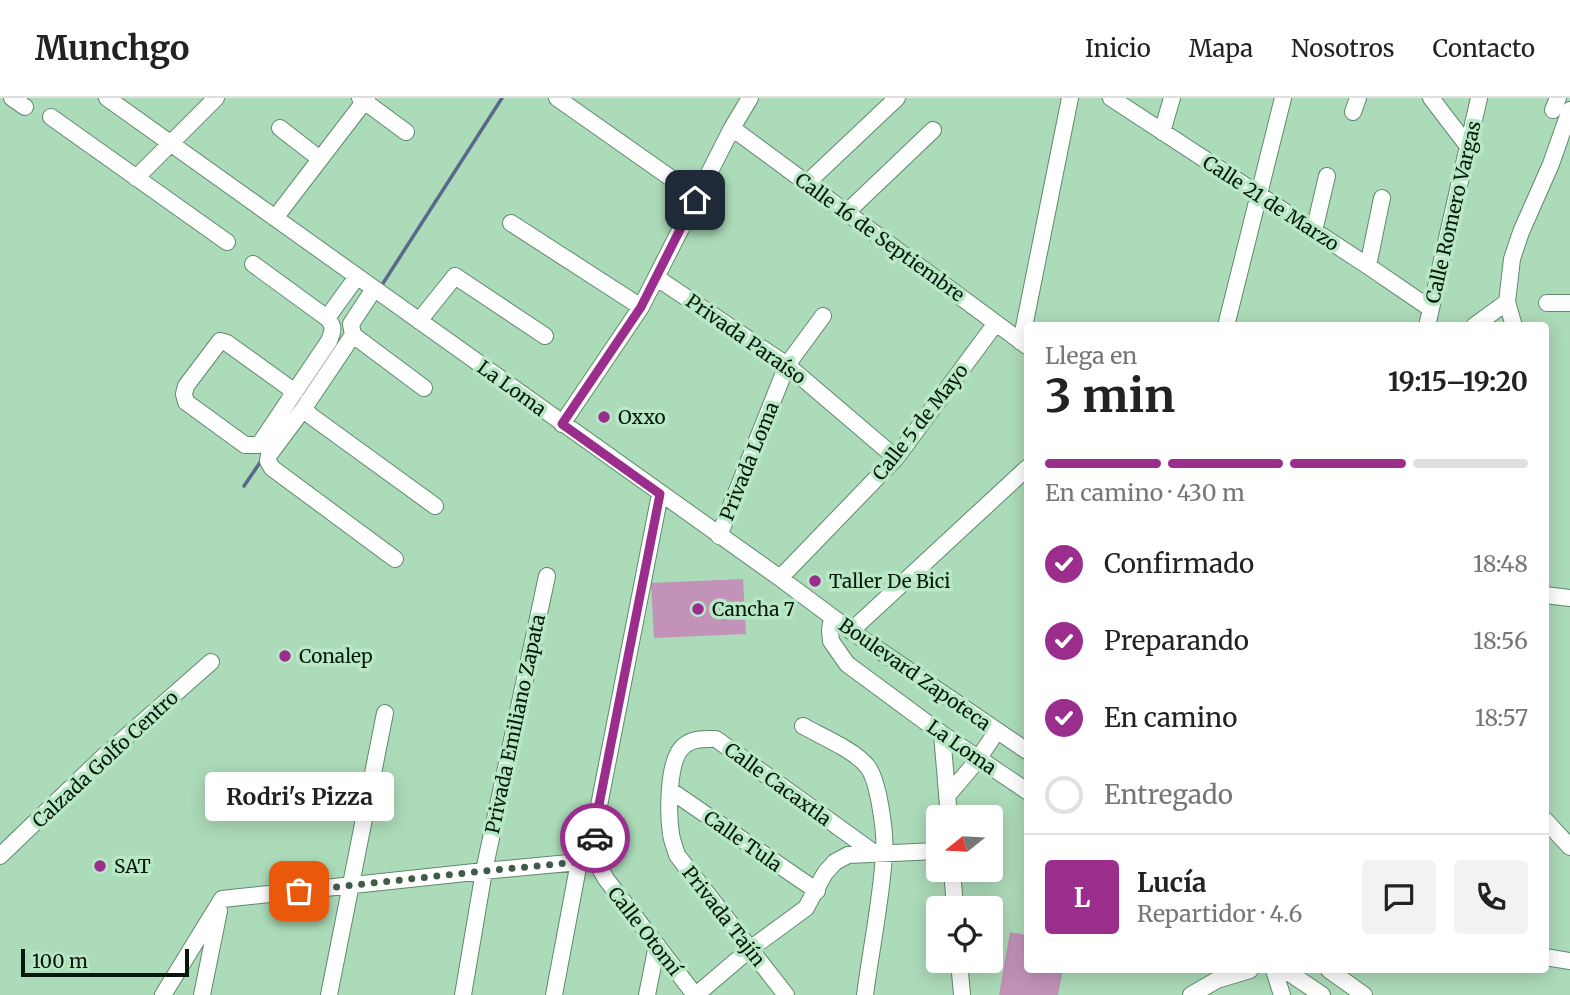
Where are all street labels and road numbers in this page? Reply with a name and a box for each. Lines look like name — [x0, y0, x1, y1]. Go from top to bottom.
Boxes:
street label: Calle Romero Vargas — [1420, 118, 1486, 306]
street label: Calle 21 de Marzo — [1198, 150, 1344, 256]
street label: Calle 16 de Septiembre — [791, 167, 969, 307]
street label: Privada Paraíso — [681, 289, 811, 389]
street label: La Loma — [473, 355, 551, 421]
street label: Calle 5 de Mayo — [867, 359, 973, 485]
street label: Privada Loma — [714, 398, 784, 524]
street label: Privada Emiliano Zapata — [480, 612, 550, 836]
street label: Boulevard Zapoteca — [834, 613, 996, 735]
street label: Calzada Golfo Centro — [27, 685, 183, 833]
street label: La Loma — [923, 714, 1001, 780]
street label: Calle Cacaxtla — [720, 737, 836, 831]
street label: Calle Tula — [699, 805, 787, 877]
street label: Privada Tajín — [677, 861, 771, 971]
street label: Calle Otomí — [603, 882, 688, 981]

